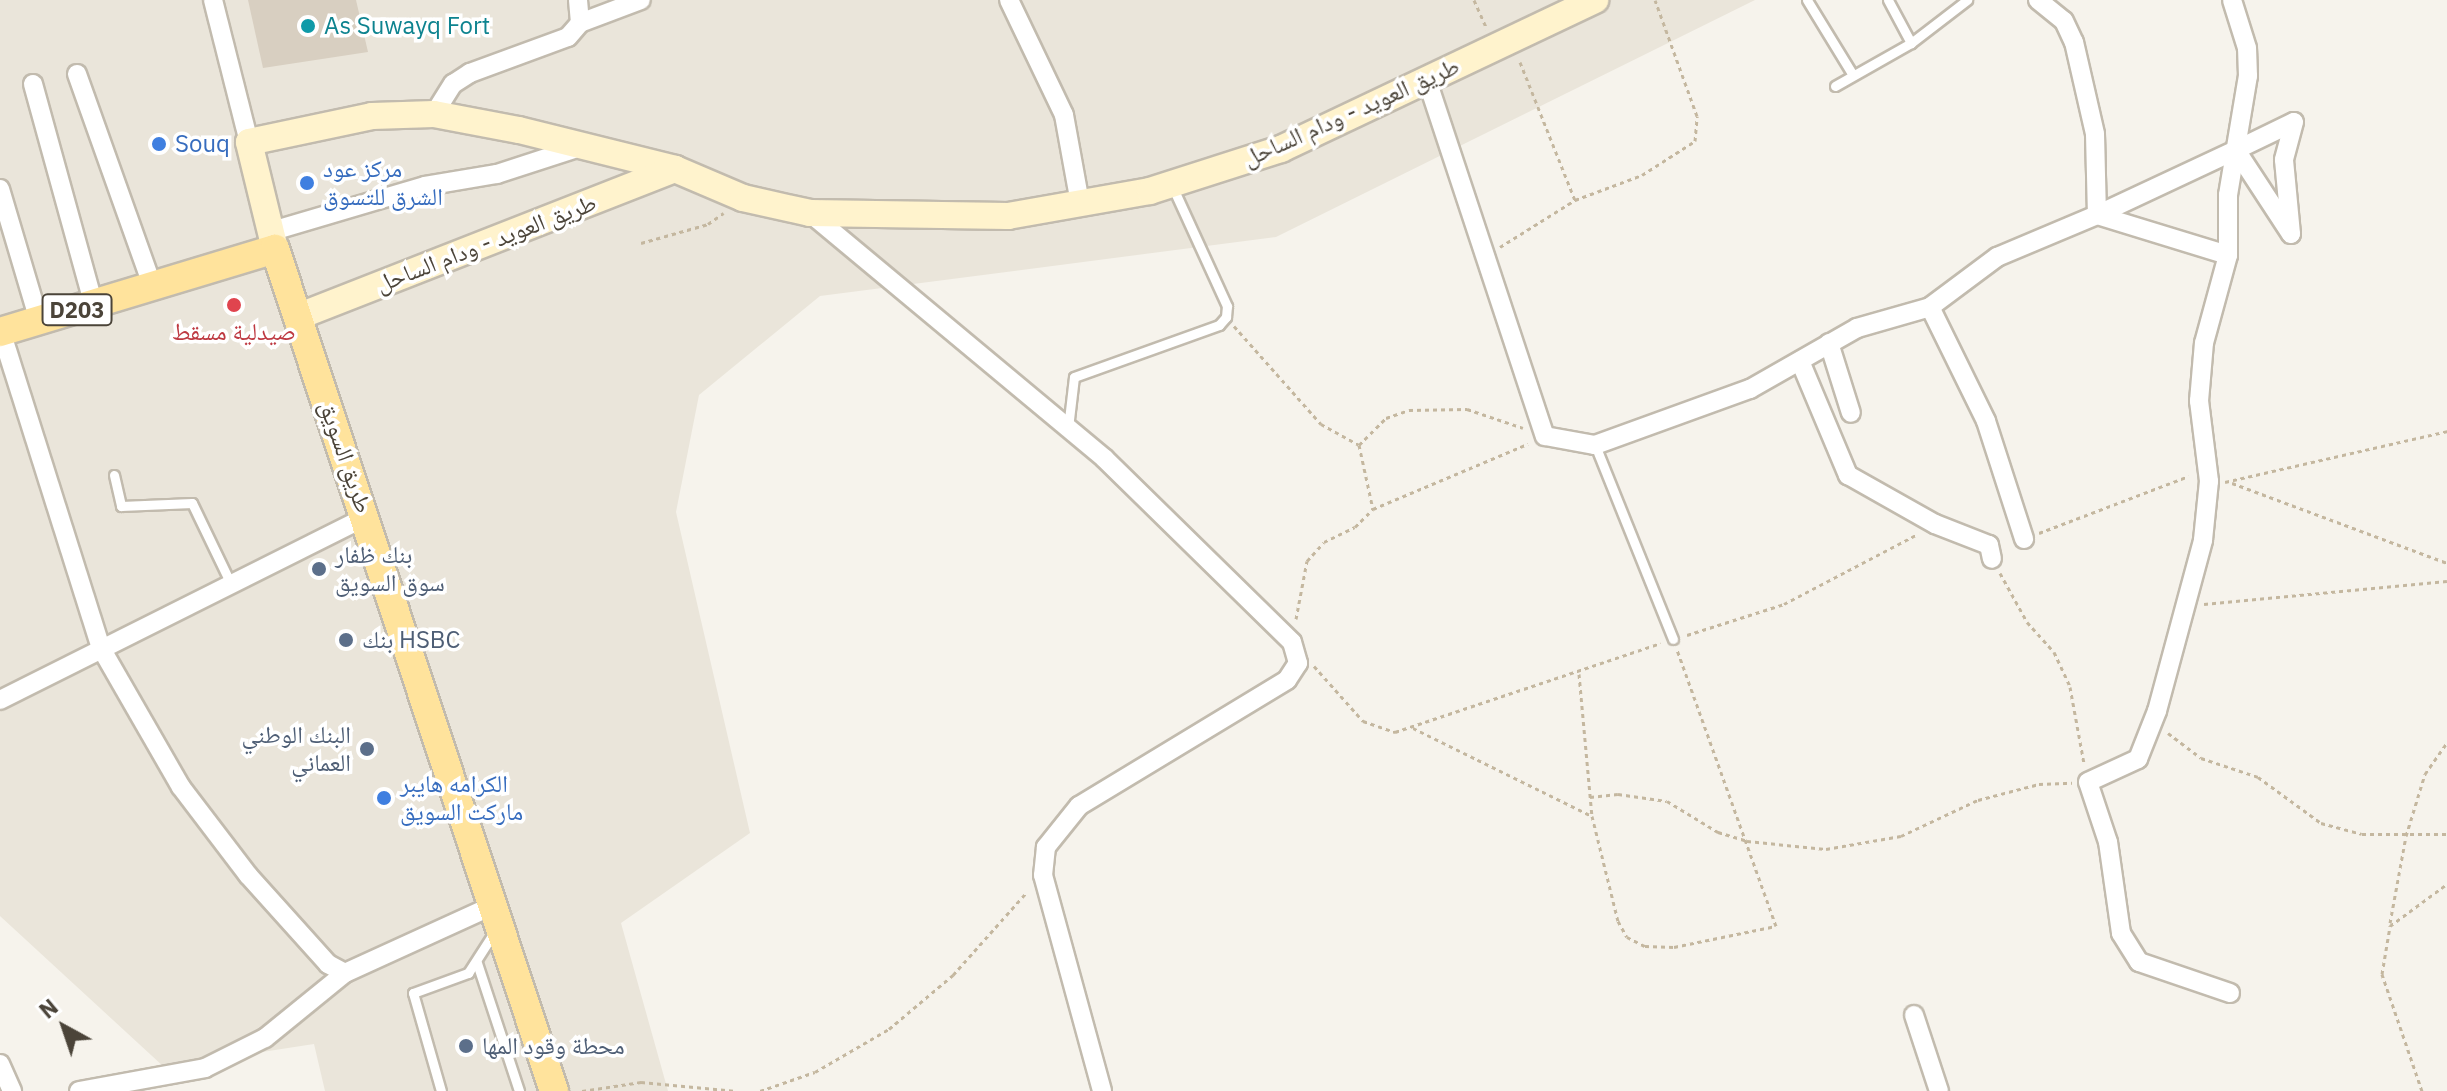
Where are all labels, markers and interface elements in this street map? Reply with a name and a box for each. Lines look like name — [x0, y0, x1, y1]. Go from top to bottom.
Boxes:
place label: As Suwayq Fort — [324, 12, 490, 40]
marker: As Suwayq Fort — [299, 17, 317, 35]
street label: طريق العويد - ودام الساحل — [1238, 51, 1464, 173]
place label: Souq — [175, 130, 230, 158]
marker: Souq — [150, 135, 168, 153]
place label: مركز عود الشرق للتسوق — [323, 155, 443, 211]
marker: مركز عود الشرق للتسوق — [298, 174, 316, 192]
street label: طريق العويد - ودام الساحل — [372, 188, 600, 298]
road number: D203 — [41, 292, 113, 328]
marker: صيدلية مسقط — [225, 296, 243, 314]
place label: صيدلية مسقط — [172, 318, 296, 346]
street label: طريق السويق — [313, 397, 379, 517]
place label: بنك ظفار سوق السويق — [335, 541, 445, 597]
marker: بنك ظفار سوق السويق — [310, 560, 328, 578]
place label: بنك HSBC — [362, 626, 460, 654]
marker: بنك HSBC — [337, 631, 355, 649]
place label: البنك الوطني العماني — [241, 721, 351, 777]
marker: البنك الوطني العماني — [358, 740, 376, 758]
place label: الكرامه هايبر ماركت السويق — [400, 770, 523, 826]
marker: الكرامه هايبر ماركت السويق — [375, 789, 393, 807]
north arrow — [24, 987, 104, 1067]
text: N — [33, 992, 64, 1024]
place label: محطة وقود المها — [482, 1032, 625, 1060]
marker: محطة وقود المها — [457, 1037, 475, 1055]

